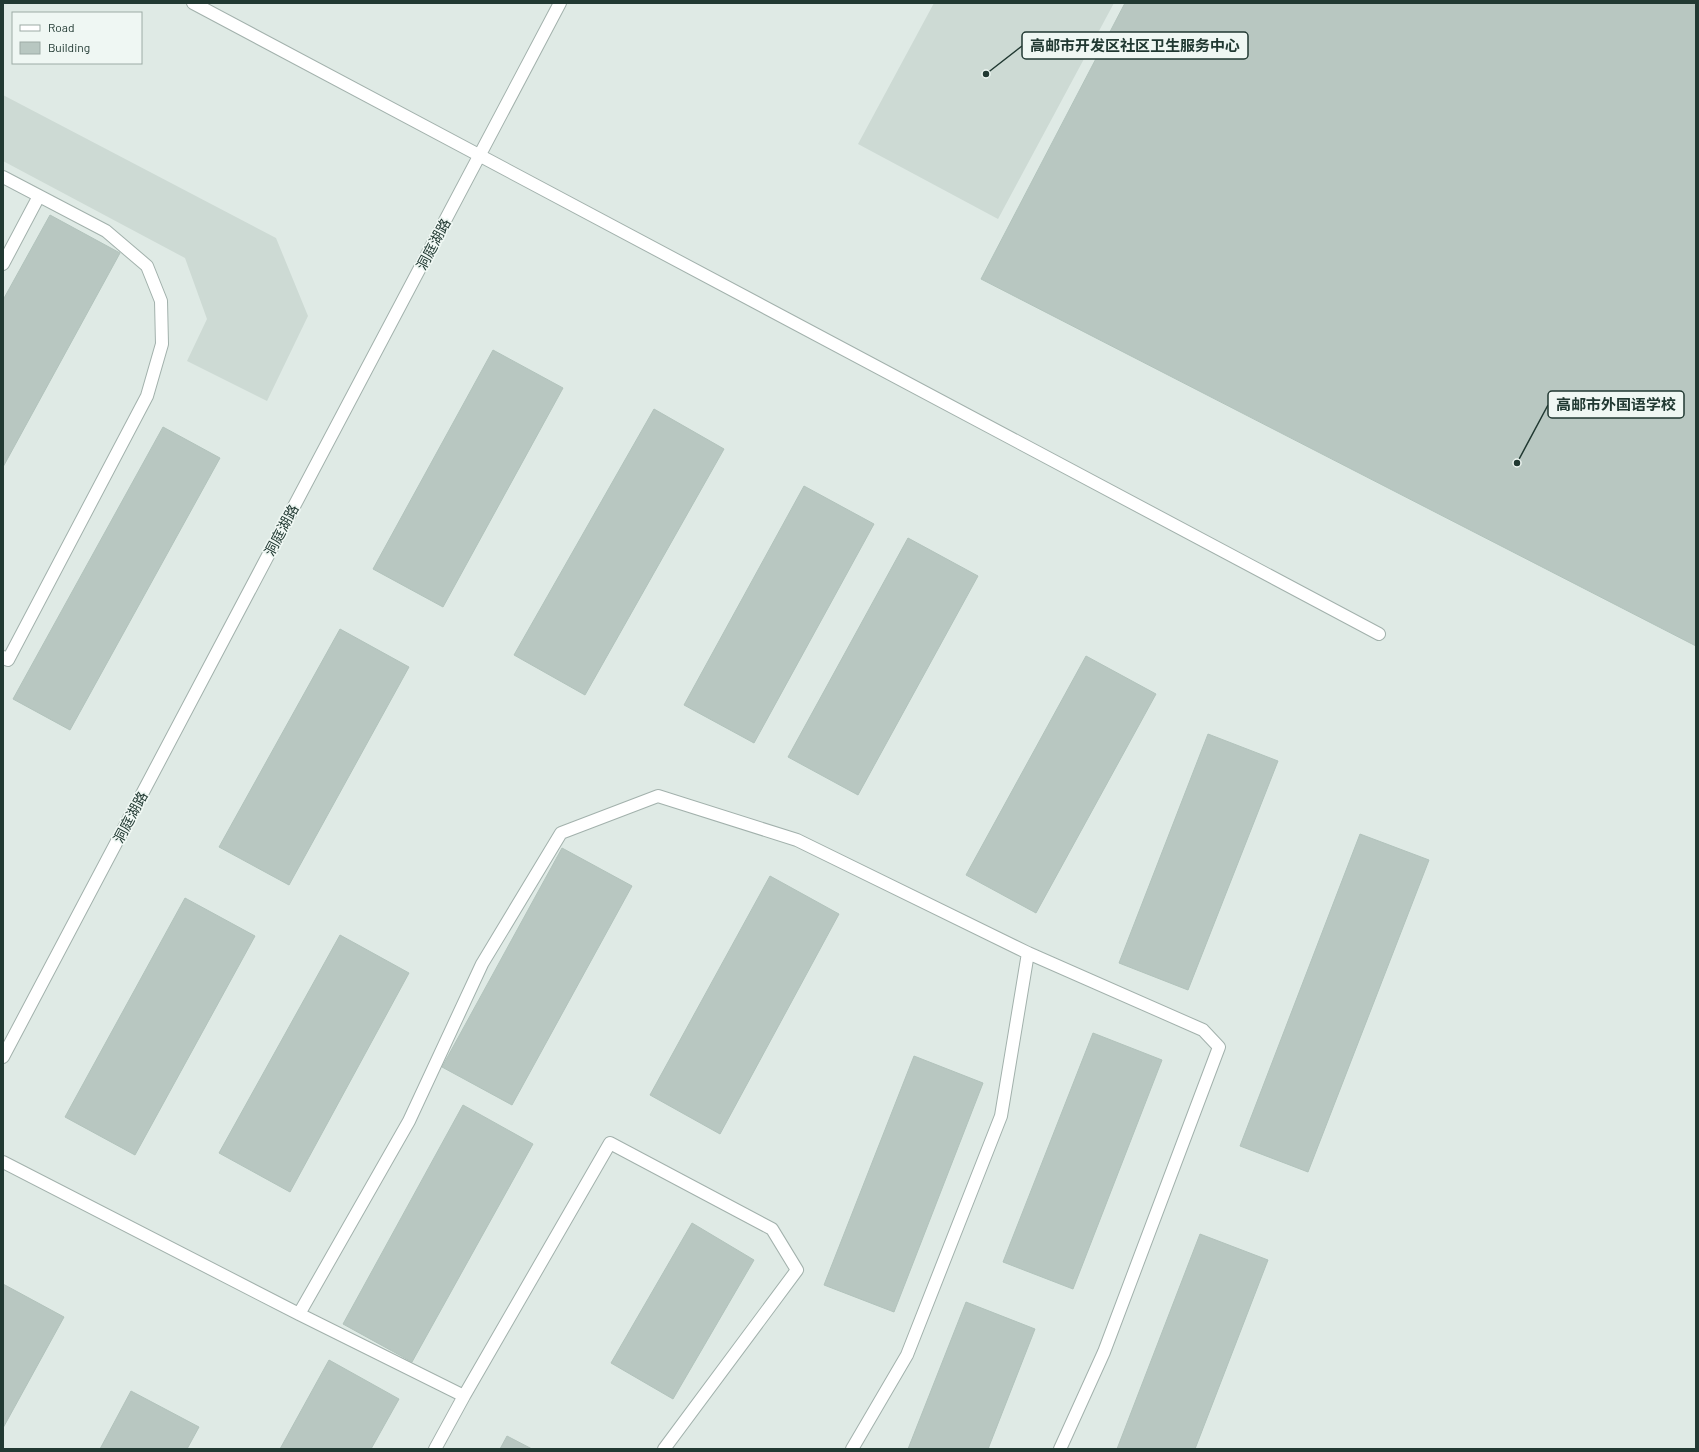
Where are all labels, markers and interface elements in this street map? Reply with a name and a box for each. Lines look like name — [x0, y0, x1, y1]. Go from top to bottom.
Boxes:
legend — [12, 12, 142, 64]
text: Road — [48, 20, 75, 34]
callout: 高邮市开发区社区卫生服务中心 — [1022, 32, 1248, 59]
text: 高邮市开发区社区卫生服务中心 — [1030, 36, 1240, 54]
text: Building — [48, 40, 90, 54]
street label: 洞庭湖路 — [412, 215, 454, 273]
callout: 高邮市外国语学校 — [1548, 391, 1684, 418]
text: 高邮市外国语学校 — [1556, 395, 1676, 413]
street label: 洞庭湖路 — [260, 501, 302, 559]
street label: 洞庭湖路 — [109, 788, 151, 846]

